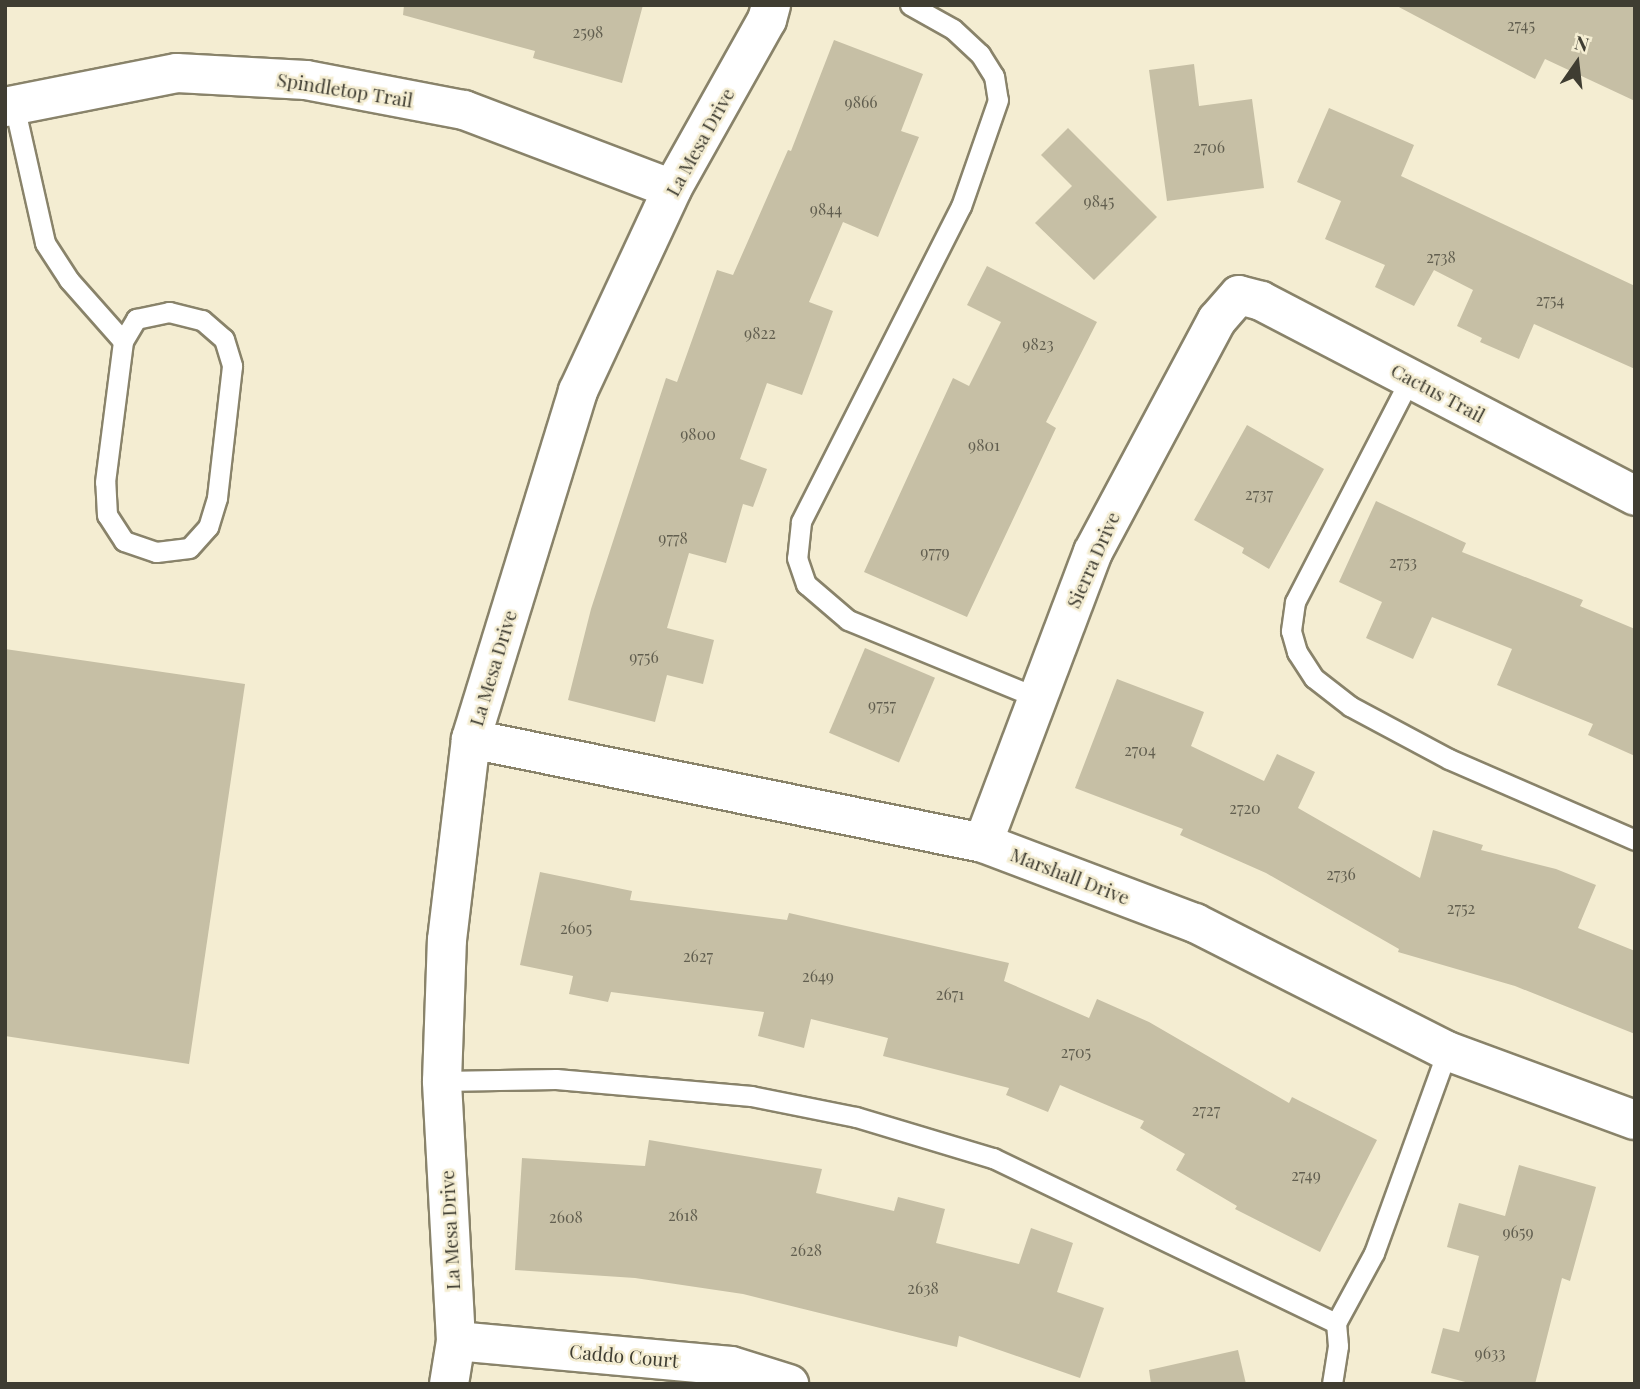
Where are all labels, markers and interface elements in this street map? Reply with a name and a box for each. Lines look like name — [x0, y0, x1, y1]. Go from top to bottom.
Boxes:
house number: 2745 — [1507, 15, 1535, 35]
house number: 2598 — [573, 22, 603, 42]
north arrow — [1542, 28, 1612, 98]
text: N — [1572, 28, 1592, 57]
street label: Spindletop Trail — [275, 68, 415, 112]
street label: La Mesa Drive — [661, 84, 739, 200]
house number: 9866 — [844, 92, 878, 112]
house number: 2706 — [1193, 137, 1225, 157]
house number: 9845 — [1083, 191, 1115, 211]
house number: 9844 — [810, 199, 842, 219]
house number: 2738 — [1426, 247, 1456, 267]
house number: 2754 — [1536, 290, 1564, 310]
house number: 9822 — [744, 323, 776, 343]
house number: 9823 — [1022, 334, 1054, 354]
street label: Cactus Trail — [1387, 359, 1489, 427]
house number: 9800 — [680, 424, 716, 444]
house number: 9801 — [968, 435, 1000, 455]
house number: 2737 — [1245, 484, 1273, 504]
street label: Sierra Drive — [1062, 508, 1124, 612]
house number: 9778 — [658, 528, 688, 548]
house number: 9779 — [920, 542, 950, 562]
house number: 2753 — [1389, 552, 1417, 572]
street label: La Mesa Drive — [465, 607, 521, 729]
house number: 9756 — [629, 647, 659, 667]
house number: 9757 — [868, 695, 896, 715]
house number: 2704 — [1124, 740, 1156, 760]
house number: 2720 — [1229, 798, 1261, 818]
street label: Marshall Drive — [1007, 843, 1133, 909]
house number: 2736 — [1326, 864, 1356, 884]
house number: 2752 — [1447, 898, 1475, 918]
house number: 2605 — [560, 918, 592, 938]
house number: 2627 — [683, 946, 713, 966]
house number: 2649 — [802, 966, 834, 986]
house number: 2671 — [936, 984, 964, 1004]
house number: 2705 — [1061, 1042, 1091, 1062]
house number: 2727 — [1192, 1100, 1220, 1120]
house number: 2749 — [1291, 1165, 1321, 1185]
street label: La Mesa Drive — [435, 1169, 465, 1291]
house number: 2618 — [668, 1205, 698, 1225]
house number: 2608 — [549, 1207, 583, 1227]
house number: 9659 — [1502, 1222, 1534, 1242]
house number: 2628 — [790, 1240, 822, 1260]
house number: 2638 — [907, 1278, 939, 1298]
street label: Caddo Court — [568, 1340, 680, 1372]
house number: 9633 — [1475, 1343, 1505, 1363]

